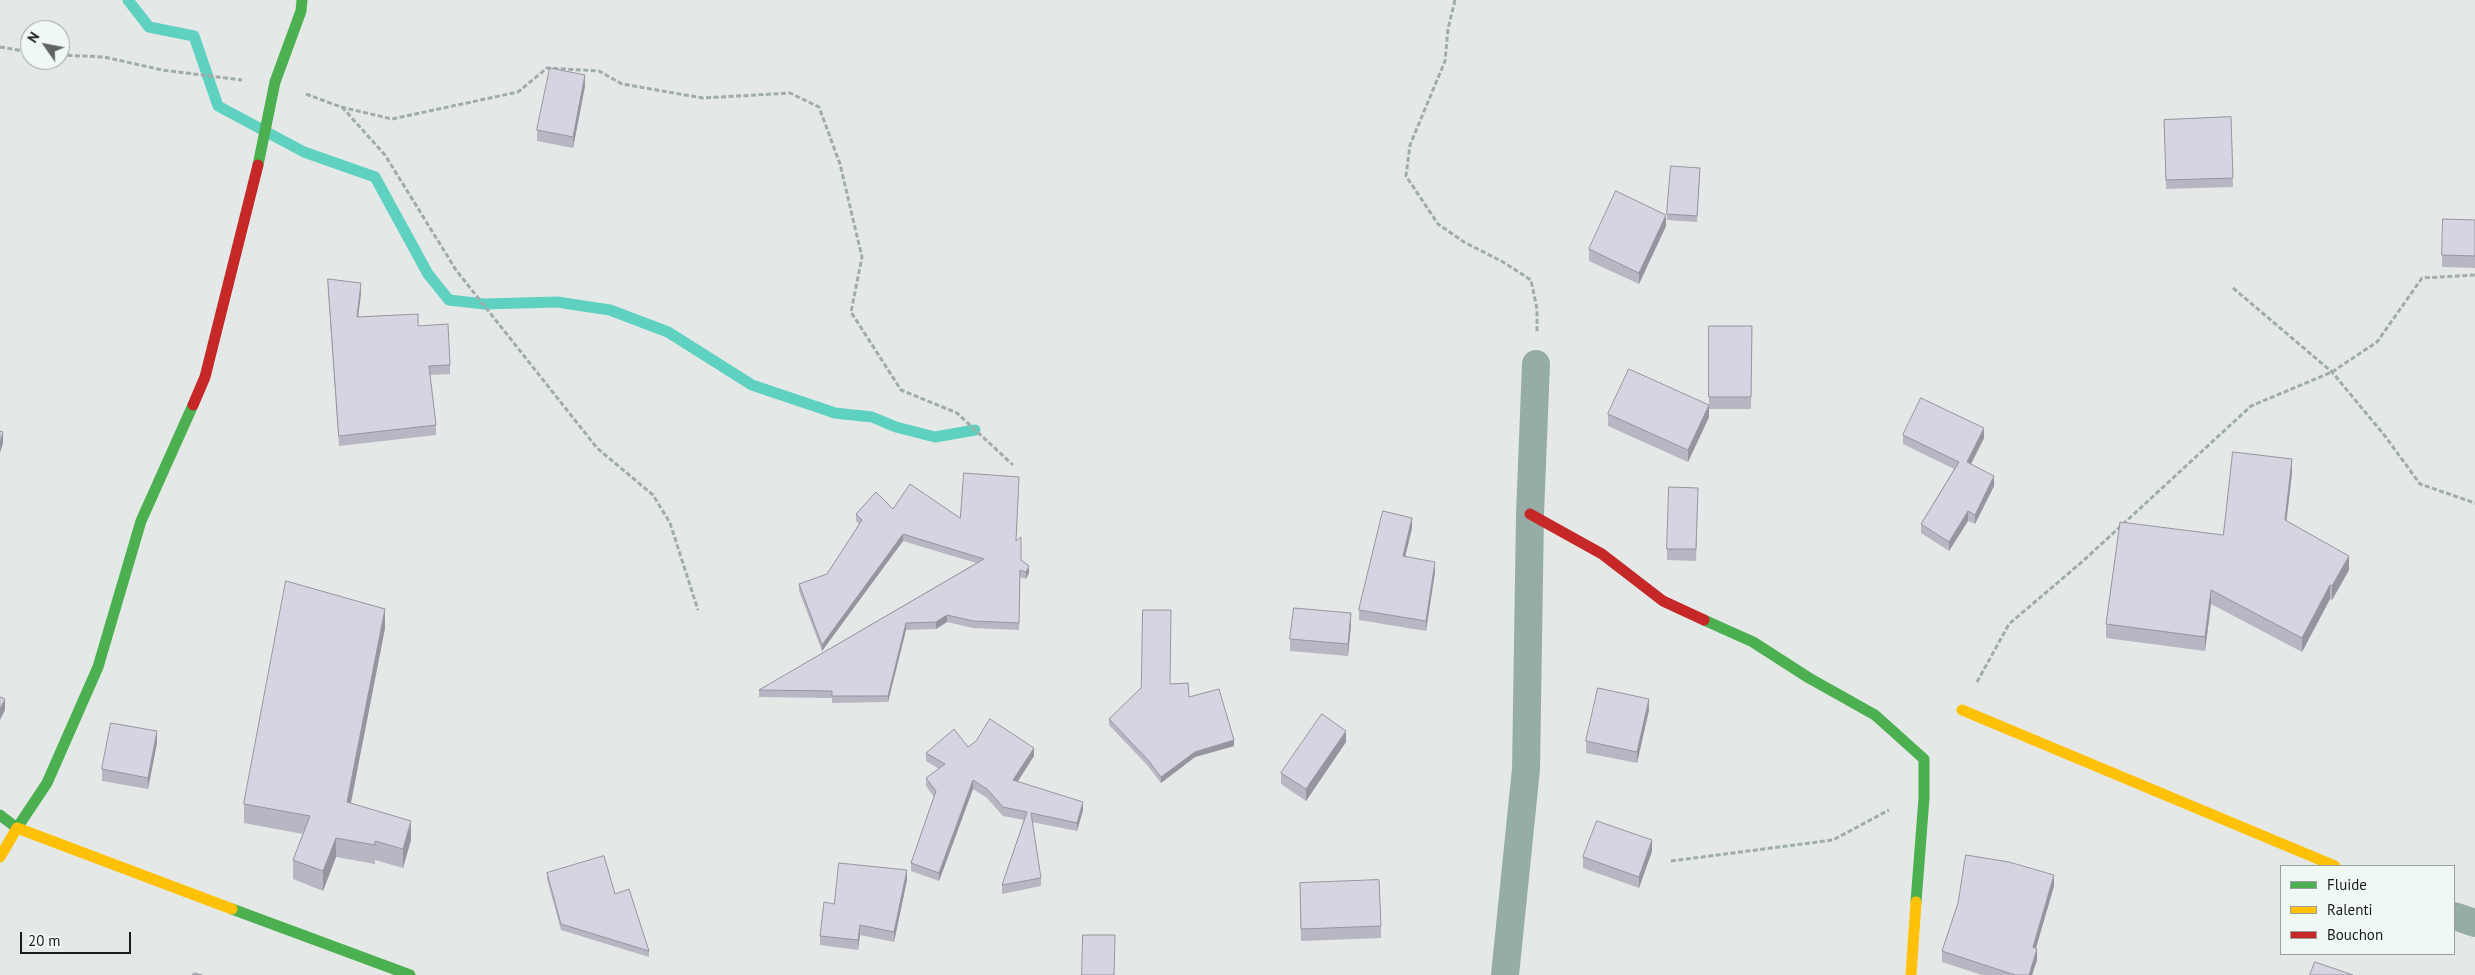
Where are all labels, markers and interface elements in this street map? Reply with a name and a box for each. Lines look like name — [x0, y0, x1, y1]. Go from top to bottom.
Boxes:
north arrow — [20, 20, 70, 70]
text: N — [23, 29, 43, 46]
legend — [2280, 865, 2455, 955]
text: Fluide — [2327, 875, 2367, 894]
text: Ralenti — [2327, 900, 2373, 919]
scale bar — [22, 922, 134, 954]
text: Bouchon — [2327, 925, 2383, 944]
text: 20 m — [28, 931, 61, 950]

